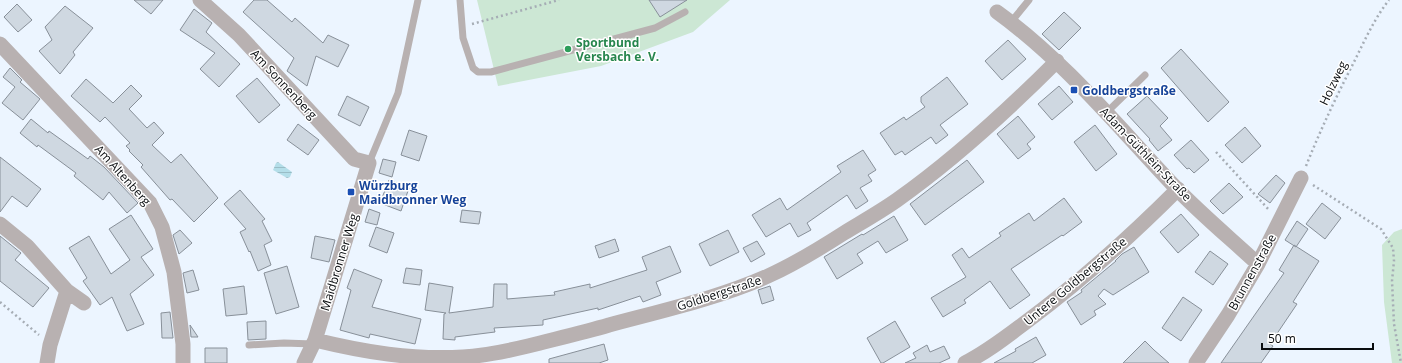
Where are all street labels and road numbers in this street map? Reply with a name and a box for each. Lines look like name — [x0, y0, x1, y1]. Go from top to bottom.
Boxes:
street label: Am Sonnenberg — [247, 45, 321, 123]
street label: Holzweg — [1315, 58, 1351, 108]
street label: Adam-Güthlein-Straße — [1096, 103, 1196, 205]
street label: Am Altenberg — [91, 141, 155, 209]
street label: Maidbronner Weg — [316, 211, 362, 313]
street label: Brunnenstraße — [1224, 231, 1280, 313]
street label: Untere Goldbergstraße — [1020, 233, 1130, 329]
street label: Goldbergstraße — [675, 271, 764, 315]

